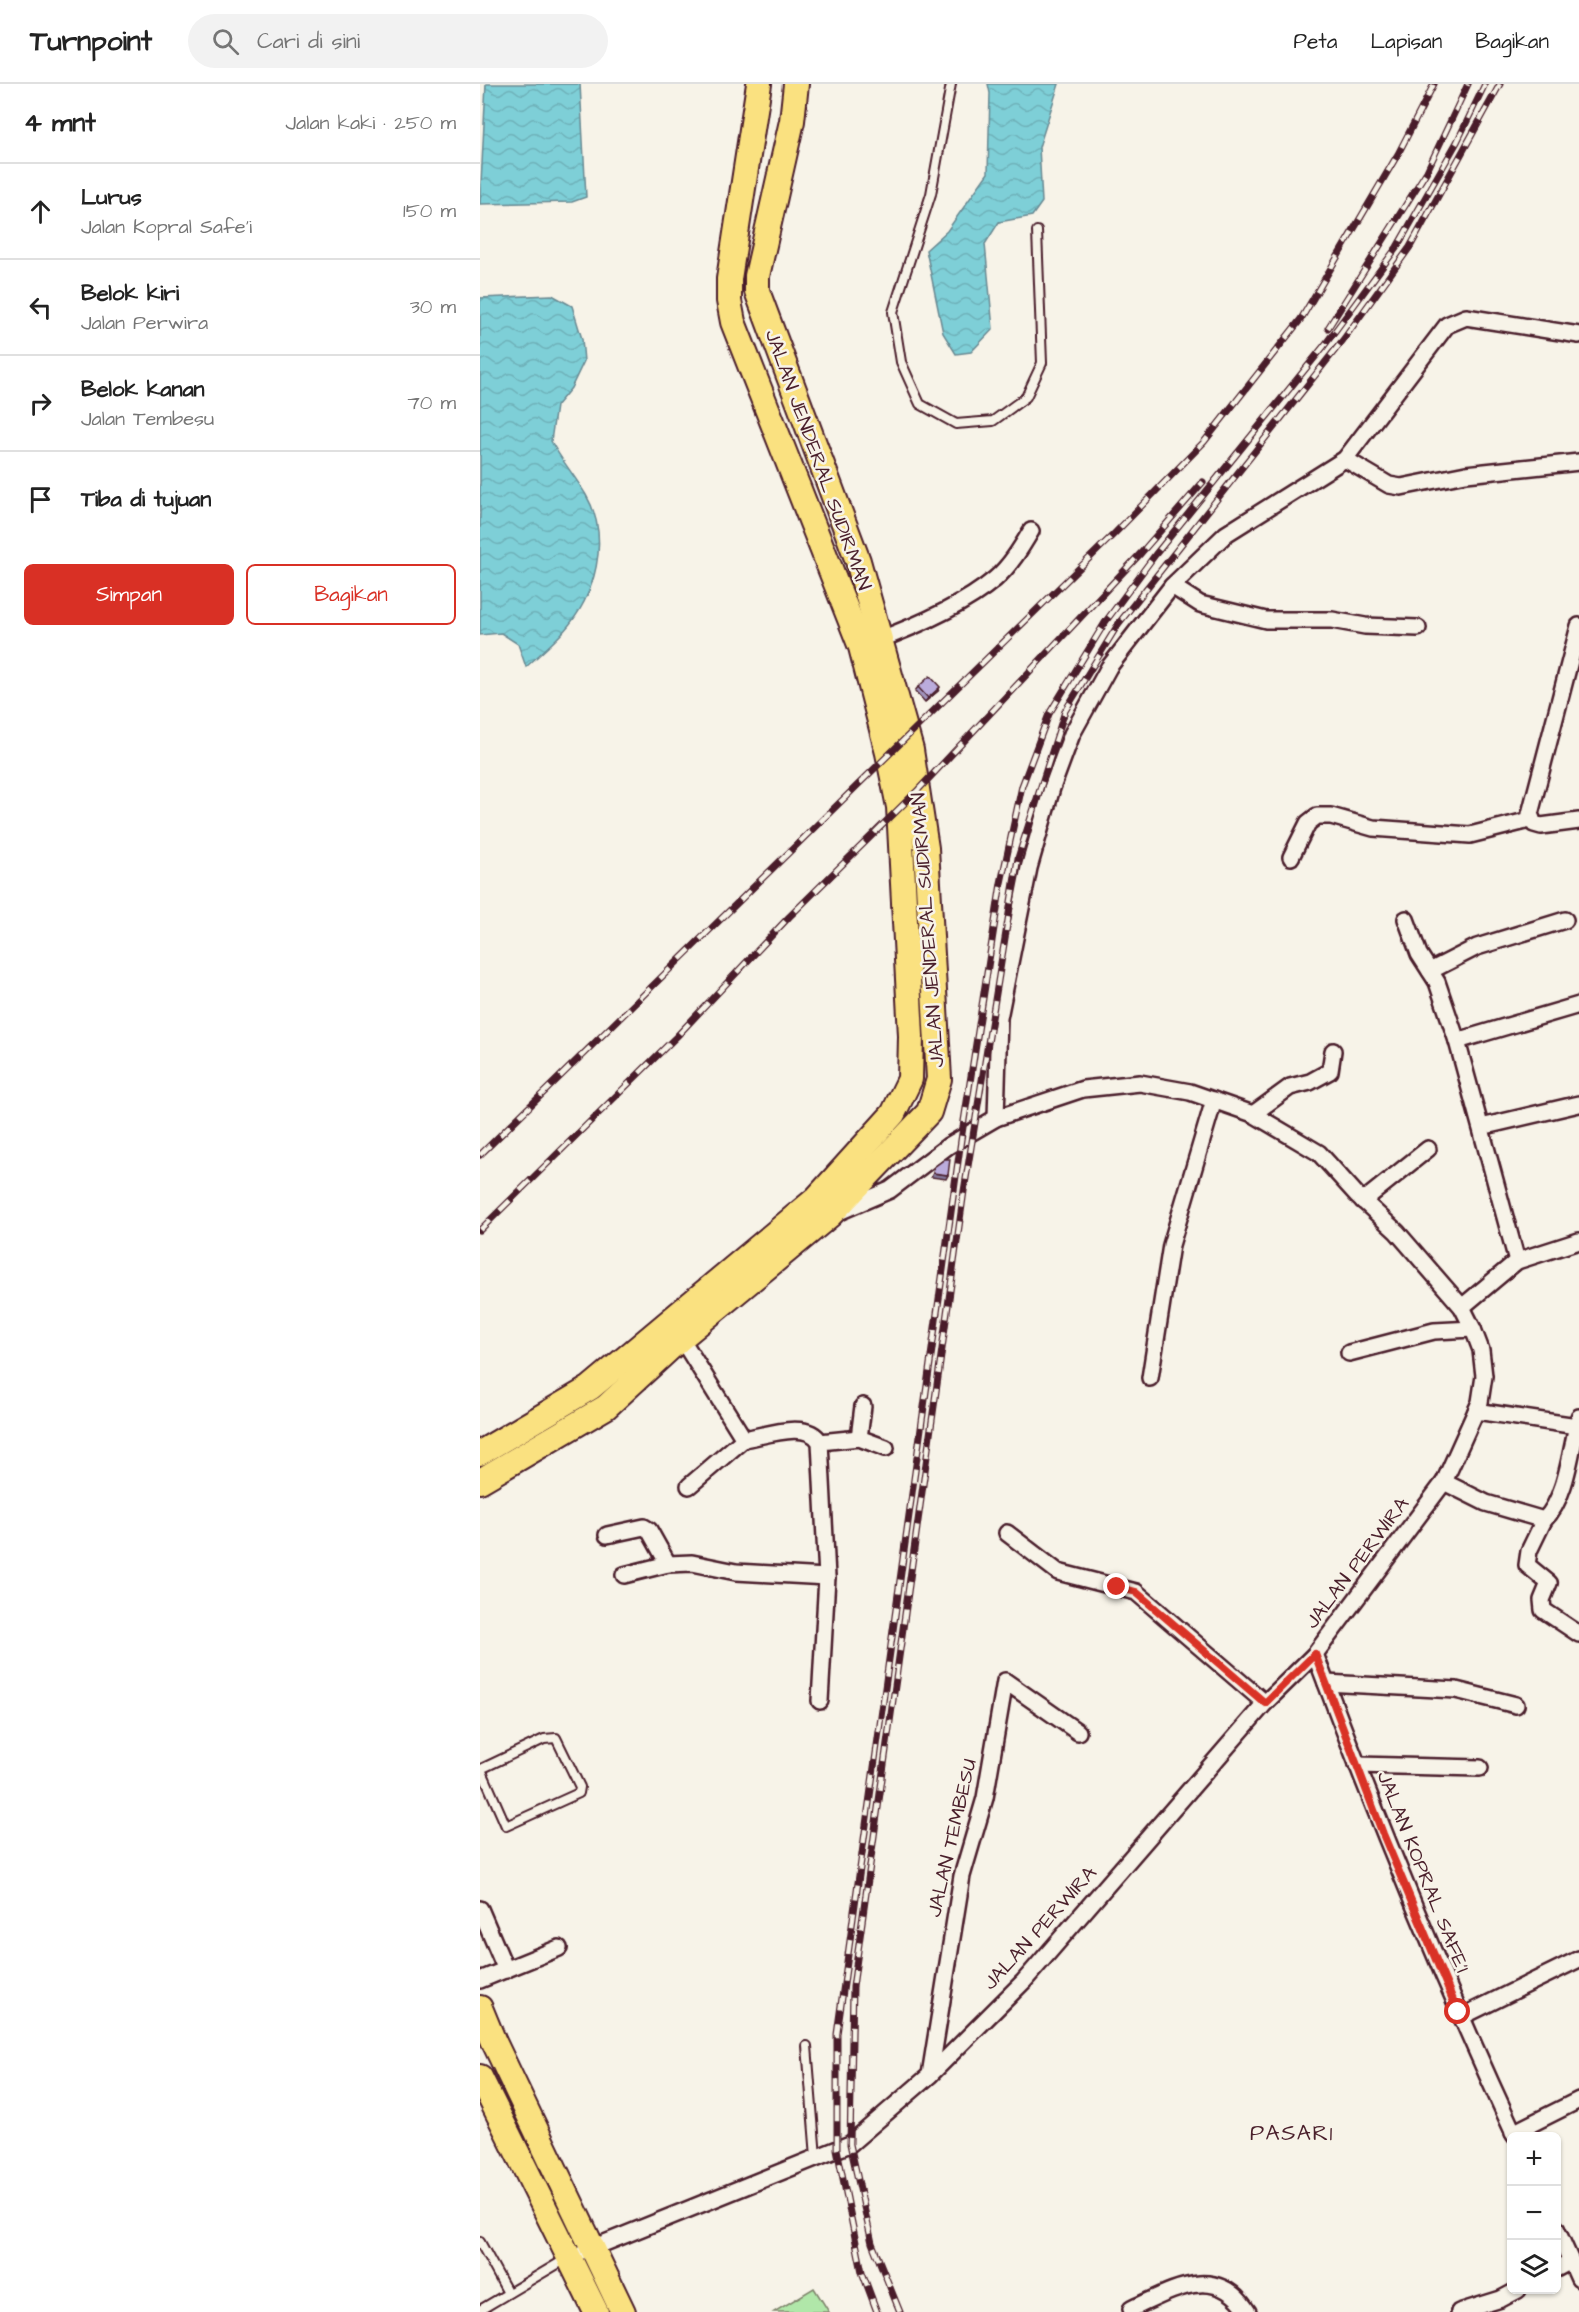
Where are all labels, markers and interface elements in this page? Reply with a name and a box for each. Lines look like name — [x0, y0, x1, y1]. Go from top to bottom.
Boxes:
search box — [188, 14, 608, 68]
text: Turnpoint — [30, 22, 152, 61]
icon: search — [209, 25, 242, 58]
text: Cari di sini — [257, 26, 360, 57]
text: Peta — [1294, 27, 1337, 56]
text: Lapisan — [1370, 27, 1442, 56]
text: Bagikan — [1475, 27, 1549, 56]
text: 4 mnt — [24, 105, 96, 141]
text: Jalan kaki · 250 m — [286, 109, 456, 137]
text: Lurus — [81, 182, 142, 213]
icon: ahead — [24, 195, 57, 228]
text: 150 m — [403, 197, 456, 225]
text: Jalan Kopral Safe'i — [81, 213, 252, 241]
text: Belok kiri — [81, 278, 179, 309]
icon: left — [24, 291, 57, 324]
text: 30 m — [410, 293, 456, 321]
text: Jalan Perwira — [81, 309, 208, 337]
street label: JALAN JENDERAL SUDIRMAN — [758, 326, 878, 594]
text: Belok kanan — [81, 374, 205, 405]
icon: right — [24, 387, 57, 420]
text: 70 m — [408, 389, 456, 417]
text: Jalan Tembesu — [81, 405, 214, 433]
icon: arrive — [24, 483, 57, 516]
text: Tiba di tujuan — [81, 484, 211, 515]
button: Simpan — [24, 564, 234, 625]
button: Bagikan — [246, 564, 456, 625]
street label: JALAN JENDERAL SUDIRMAN — [904, 792, 952, 1068]
street label: JALAN PERWIRA — [1298, 1491, 1416, 1635]
route end — [1103, 1573, 1129, 1599]
street label: JALAN TEMBESU — [920, 1756, 984, 1920]
street label: JALAN KOPRAL SAFE'I — [1370, 1767, 1476, 1977]
street label: JALAN PERWIRA — [977, 1860, 1104, 1996]
route start — [1444, 1998, 1470, 2024]
district label: PASAR1 — [1250, 2118, 1334, 2149]
map controls — [1507, 2132, 1561, 2294]
button: + — [1507, 2132, 1561, 2186]
button: − — [1507, 2186, 1561, 2240]
button: layers — [1507, 2240, 1561, 2294]

